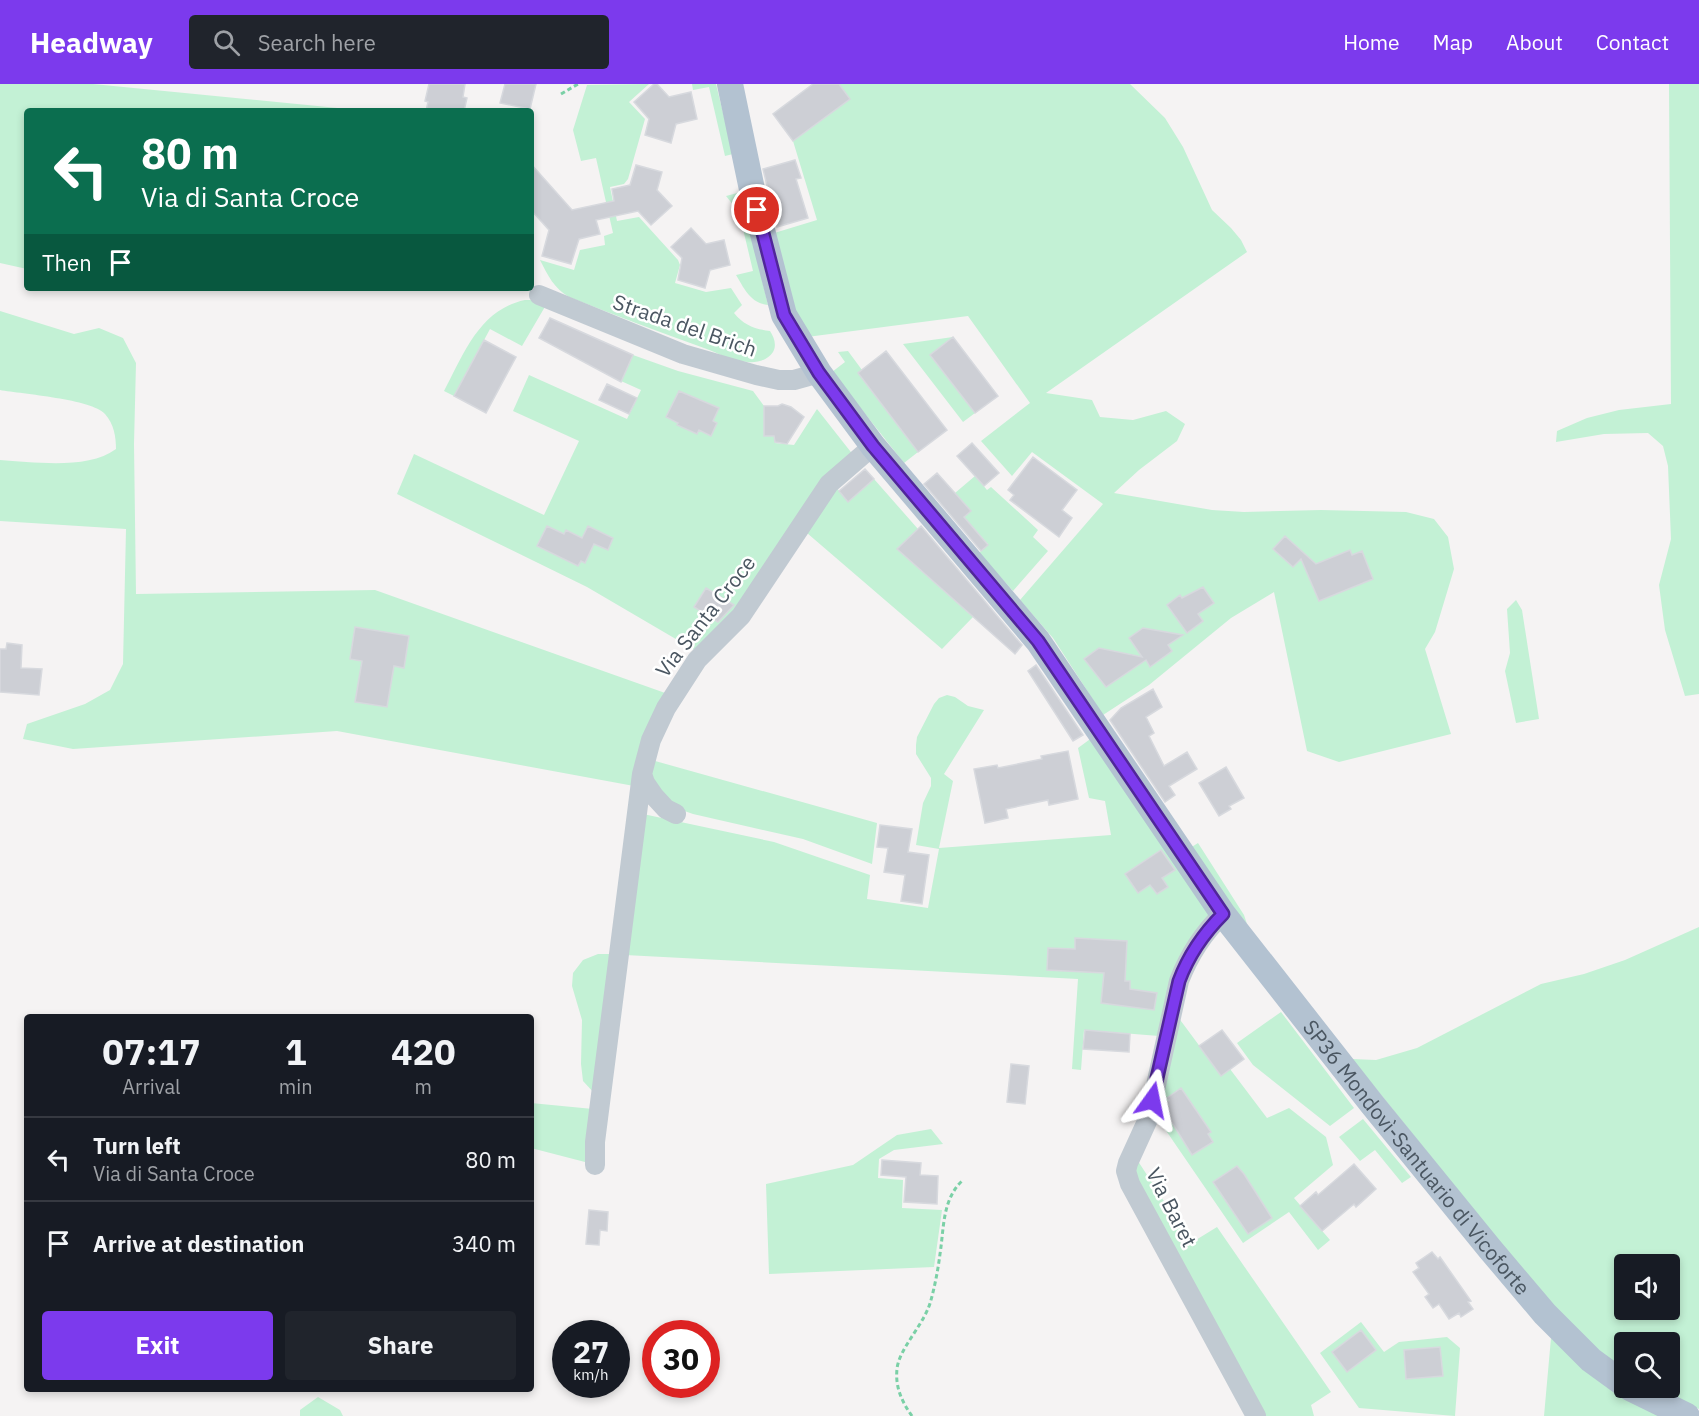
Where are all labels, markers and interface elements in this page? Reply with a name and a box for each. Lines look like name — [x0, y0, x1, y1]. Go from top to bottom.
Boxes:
search box — [189, 15, 609, 69]
text: Headway — [30, 24, 153, 61]
icon: search — [210, 26, 243, 59]
text: Search here — [258, 28, 376, 57]
text: Home — [1343, 28, 1400, 56]
text: Map — [1433, 28, 1473, 56]
text: About — [1506, 28, 1563, 56]
text: Contact — [1596, 28, 1669, 56]
text: 80 m — [141, 126, 239, 181]
icon: left — [42, 132, 120, 210]
text: Via di Santa Croce — [141, 179, 359, 214]
pin — [731, 184, 782, 235]
icon: arrive — [740, 193, 773, 226]
icon: arrive — [104, 246, 137, 279]
text: Then — [42, 248, 92, 277]
street label: Strada del Brich — [609, 287, 761, 363]
street label: Via Santa Croce — [649, 549, 761, 683]
street label: SP36 Mondovì-Santuario di Vicoforte — [1297, 1014, 1537, 1301]
text: 07:17 — [102, 1028, 201, 1075]
text: 1 — [285, 1028, 307, 1075]
text: 420 — [391, 1028, 456, 1075]
position arrow — [1120, 1068, 1184, 1132]
text: Arrival — [122, 1073, 181, 1100]
text: min — [279, 1073, 313, 1100]
text: m — [415, 1073, 432, 1100]
text: Turn left — [93, 1131, 181, 1160]
icon: left — [42, 1143, 75, 1176]
text: 80 m — [465, 1145, 516, 1174]
text: Via di Santa Croce — [93, 1160, 255, 1187]
street label: Via Baret — [1140, 1162, 1204, 1252]
icon: arrive — [42, 1227, 75, 1260]
text: Arrive at destination — [93, 1229, 304, 1258]
text: 340 m — [452, 1229, 516, 1258]
map controls — [1614, 1254, 1680, 1398]
button: sound — [1614, 1254, 1680, 1320]
button: Exit — [42, 1311, 273, 1380]
button: Share — [285, 1311, 516, 1380]
speed limit sign: 30 — [642, 1320, 720, 1398]
text: 27 — [573, 1332, 609, 1371]
button: search — [1614, 1332, 1680, 1398]
text: km/h — [573, 1365, 609, 1384]

